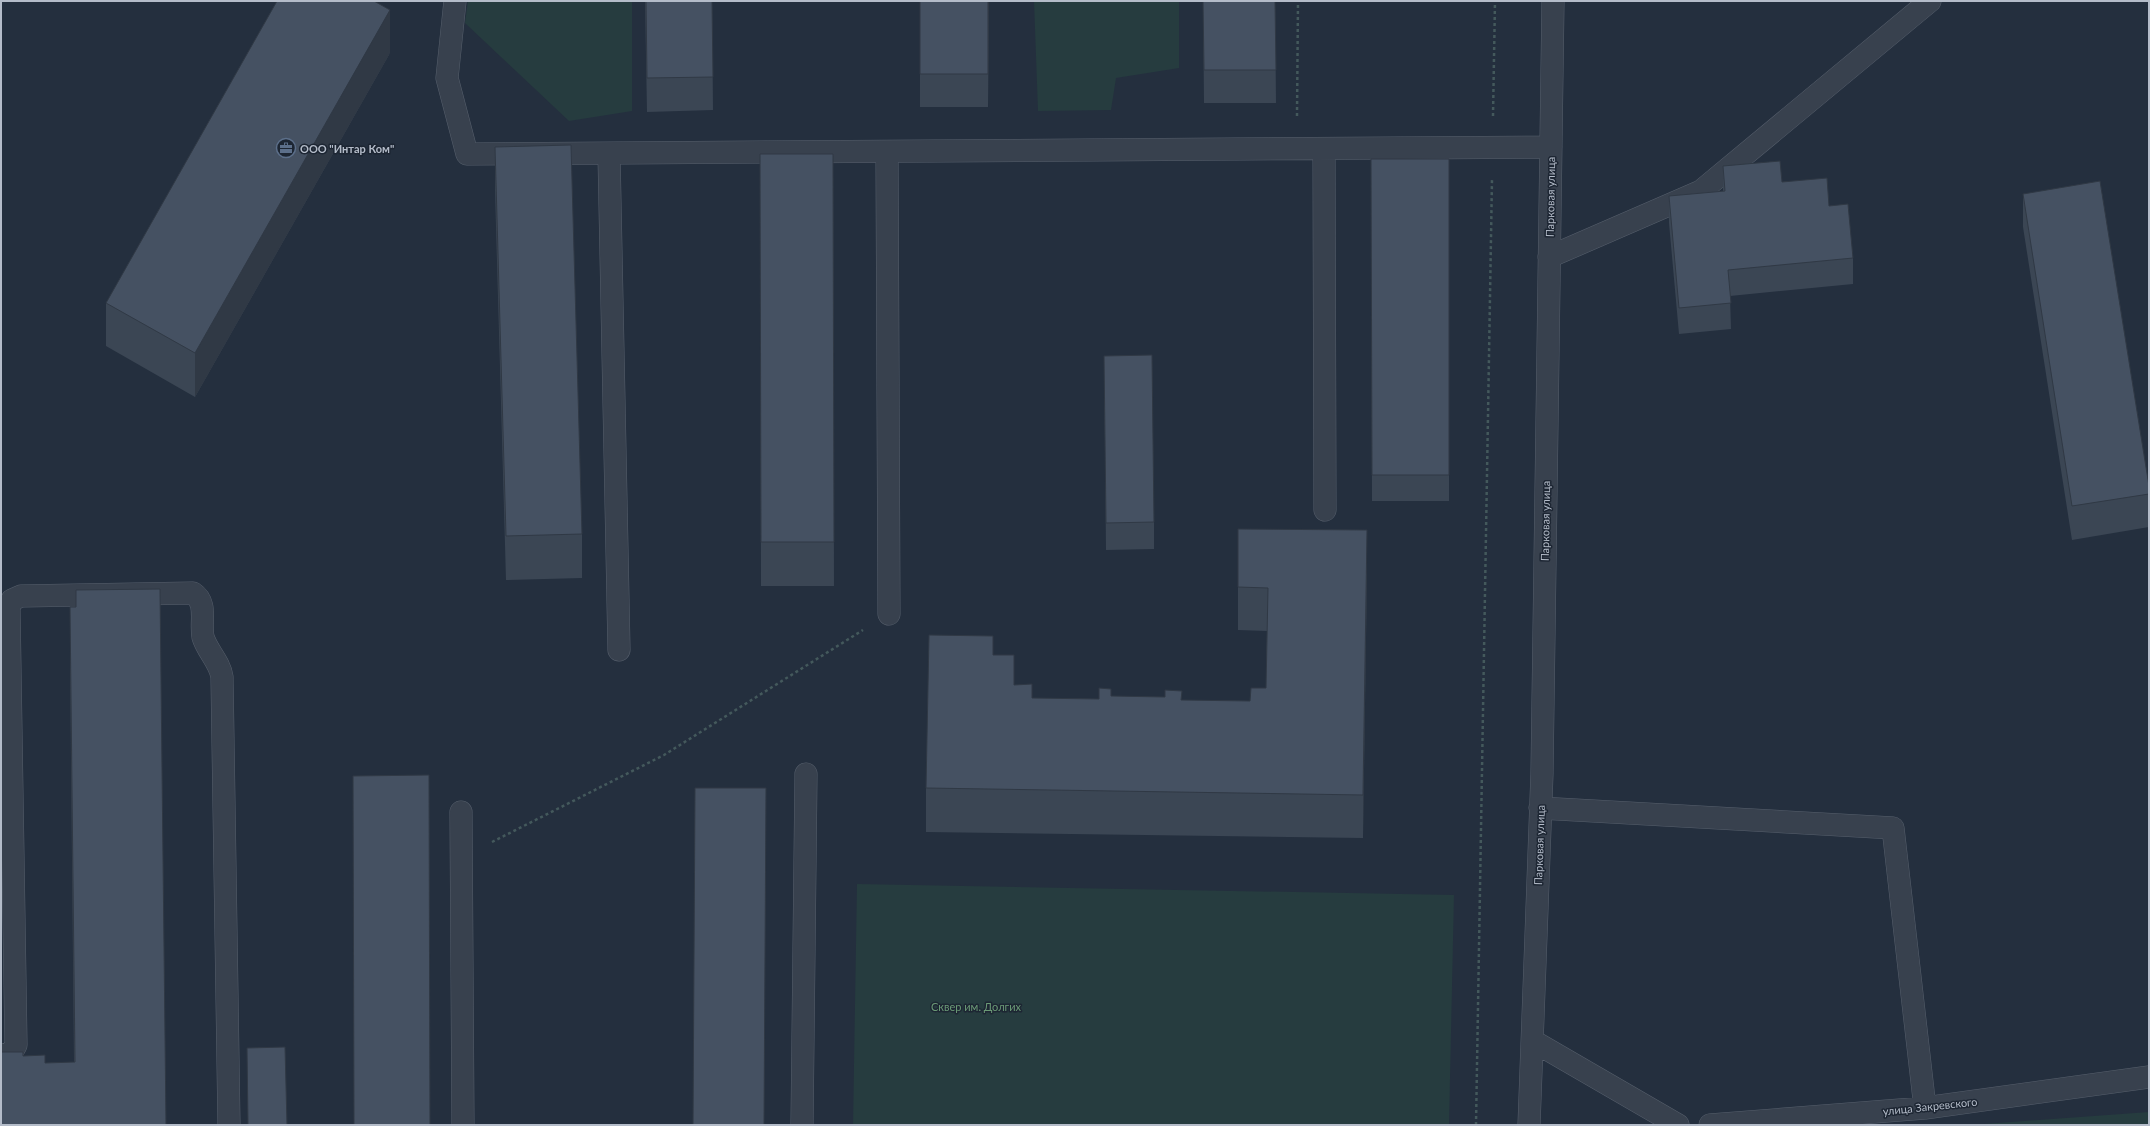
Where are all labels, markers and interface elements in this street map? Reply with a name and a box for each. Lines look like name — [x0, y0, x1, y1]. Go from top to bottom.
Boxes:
office icon: ООО "Интар Ком" — [275, 137, 297, 159]
place label: ООО "Интар Ком" — [300, 142, 394, 155]
street label: Парковая улица — [1543, 157, 1557, 237]
street label: Парковая улица — [1538, 481, 1552, 561]
street label: Парковая улица — [1531, 805, 1547, 885]
park label: Сквер им. Долгих — [931, 1000, 1021, 1013]
street label: улица Закревского — [1882, 1095, 1978, 1117]

